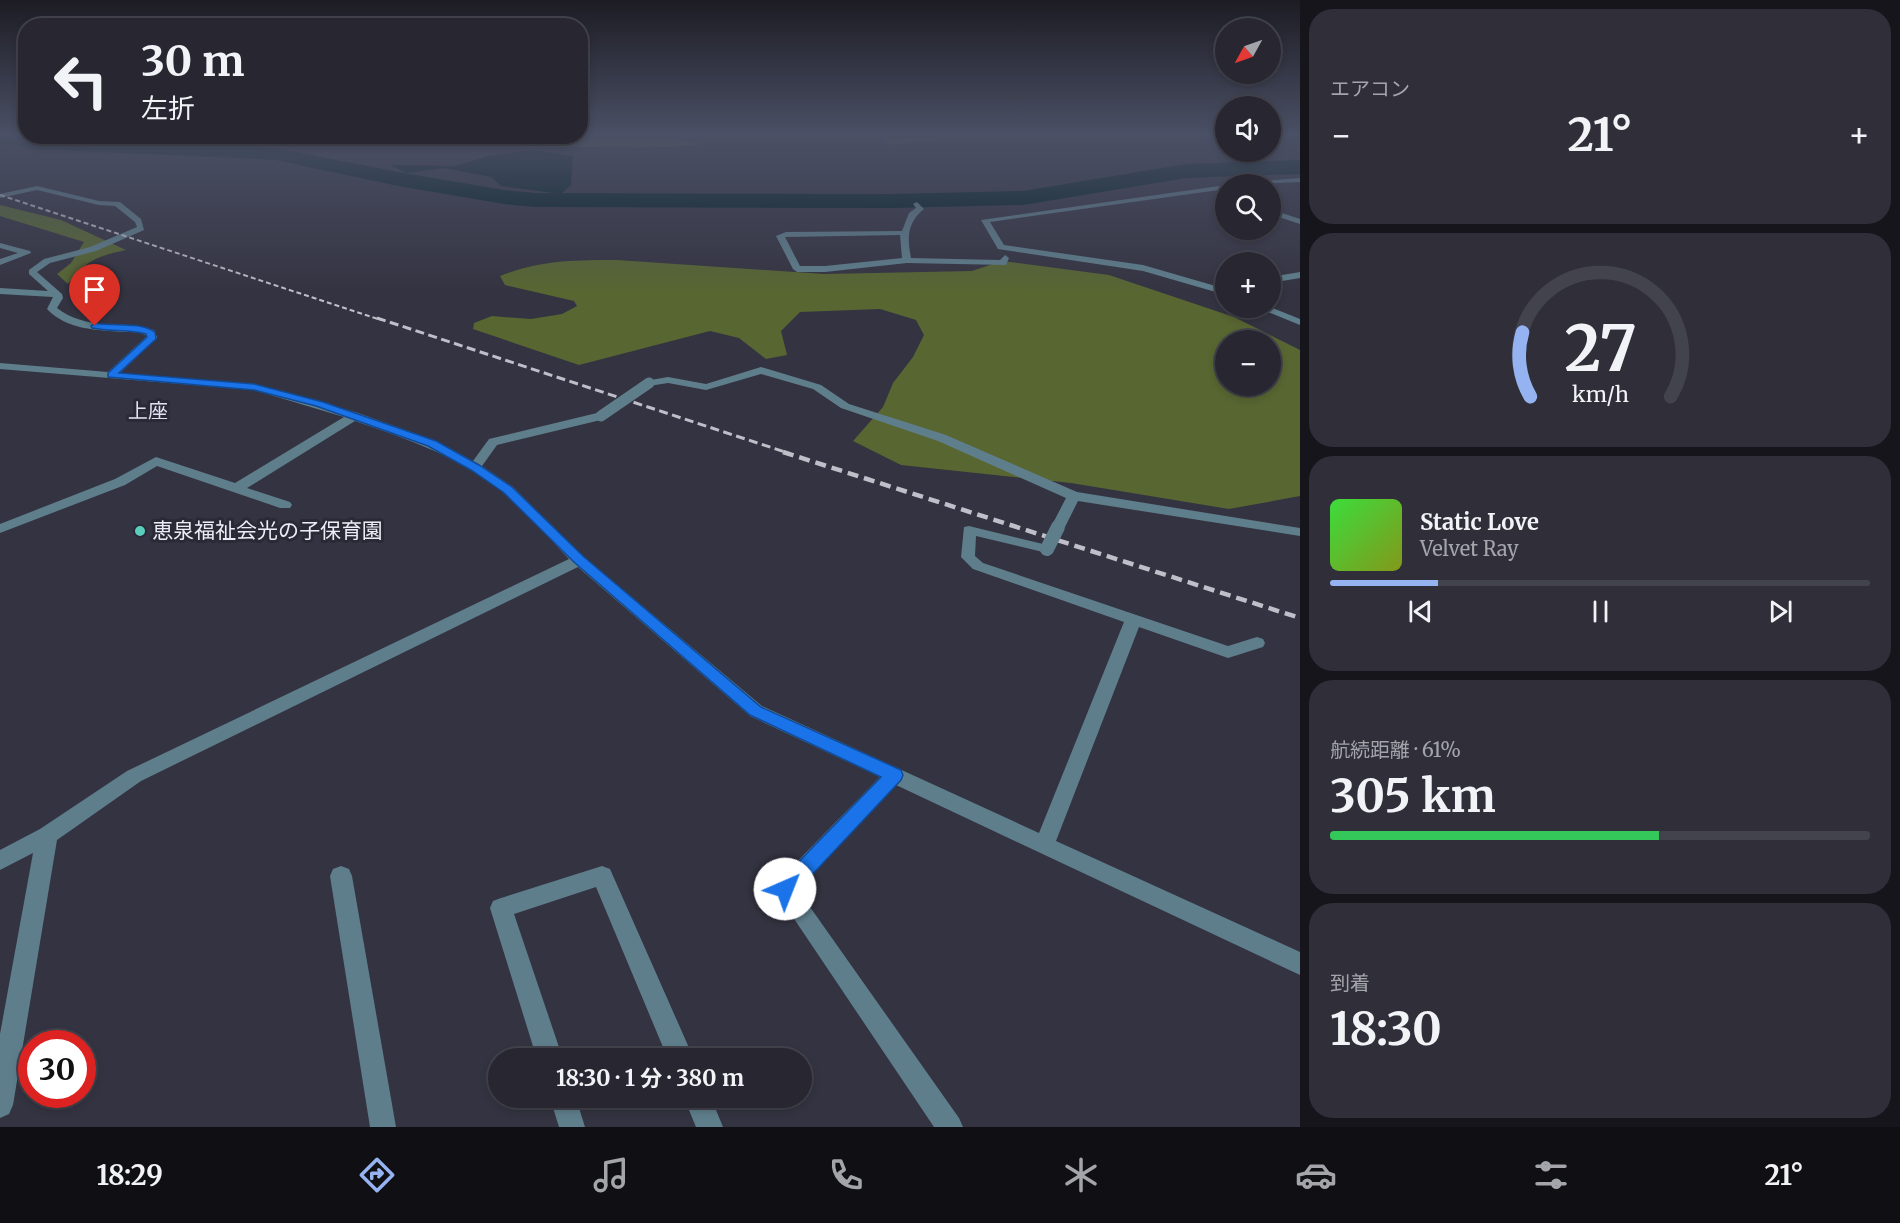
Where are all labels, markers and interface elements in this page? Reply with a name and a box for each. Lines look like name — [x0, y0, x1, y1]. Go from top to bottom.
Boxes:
north arrow — [1215, 18, 1281, 84]
map controls — [1215, 18, 1281, 396]
text: 30 m — [141, 35, 245, 87]
icon: left — [42, 42, 120, 120]
text: エアコン — [1330, 76, 1410, 101]
text: 左折 — [141, 91, 195, 125]
button: sound — [1215, 96, 1281, 162]
text: 21° — [1567, 107, 1633, 163]
text: − — [1330, 115, 1352, 156]
text: + — [1848, 115, 1870, 156]
button: search — [1215, 174, 1281, 240]
button: + — [1215, 252, 1281, 318]
pin — [69, 264, 120, 326]
icon: arrive — [78, 273, 111, 306]
text: 27 — [1564, 310, 1636, 388]
button: − — [1215, 330, 1281, 396]
text: km/h — [1572, 381, 1628, 408]
district label: 上座 — [128, 398, 168, 423]
text: Static Love — [1420, 508, 1539, 536]
place label: 恵泉福祉会光の子保育園 — [152, 517, 383, 544]
marker: 恵泉福祉会光の子保育園 — [133, 524, 147, 538]
text: Velvet Ray — [1420, 536, 1519, 561]
icon: previous — [1404, 595, 1437, 628]
icon: pause — [1584, 595, 1617, 628]
icon: next — [1764, 595, 1797, 628]
text: 航続距離 · 61% — [1330, 737, 1461, 762]
text: 305 km — [1330, 768, 1496, 824]
position arrow — [753, 857, 817, 921]
text: 到着 — [1330, 970, 1370, 995]
text: 18:30 — [1330, 1001, 1442, 1057]
speed limit sign: 30 — [18, 1030, 96, 1108]
text: 18:30 · 1 分 · 380 m — [556, 1064, 744, 1092]
icon: directions — [356, 1154, 398, 1196]
icon: music — [590, 1154, 632, 1196]
icon: phone — [825, 1154, 867, 1196]
icon: climate — [1060, 1154, 1102, 1196]
icon: car — [1295, 1154, 1337, 1196]
icon: filters — [1530, 1154, 1572, 1196]
text: 18:29 — [96, 1158, 163, 1192]
text: 21° — [1764, 1158, 1803, 1192]

